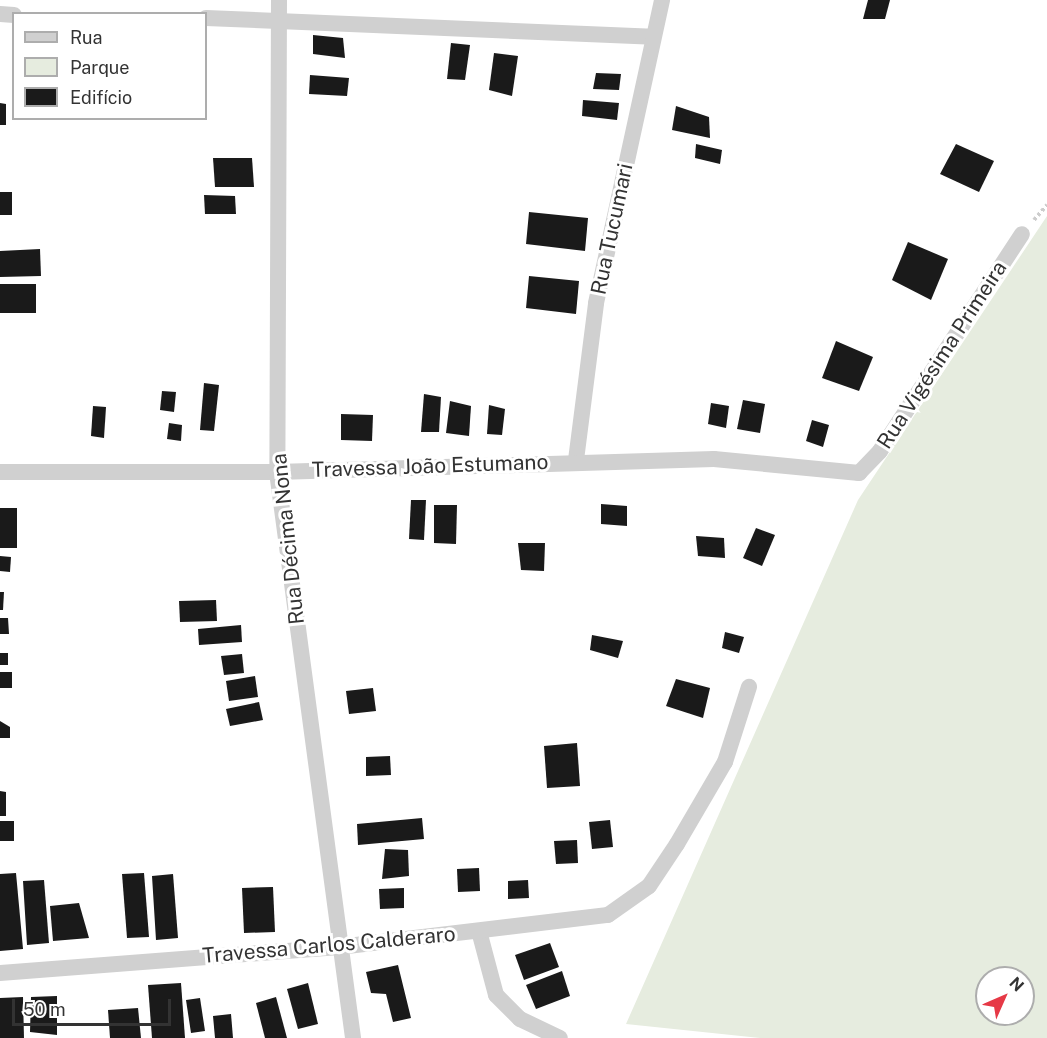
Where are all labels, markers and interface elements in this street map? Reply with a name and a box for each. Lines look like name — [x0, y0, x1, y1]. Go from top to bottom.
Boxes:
legend — [12, 12, 207, 120]
text: Rua — [70, 27, 102, 48]
text: Parque — [70, 57, 130, 78]
text: Edifício — [70, 87, 132, 108]
street label: Rua Tucumari — [586, 161, 638, 297]
street label: Rua Vigésima Primeira — [872, 256, 1012, 454]
street label: Travessa João Estumano — [311, 449, 549, 483]
street label: Rua Décima Nona — [266, 452, 310, 626]
street label: Travessa Carlos Calderaro — [201, 921, 457, 969]
north arrow — [975, 966, 1035, 1026]
text: N — [1006, 973, 1028, 995]
scale bar — [15, 987, 174, 1025]
text: 50 m — [23, 999, 66, 1020]

